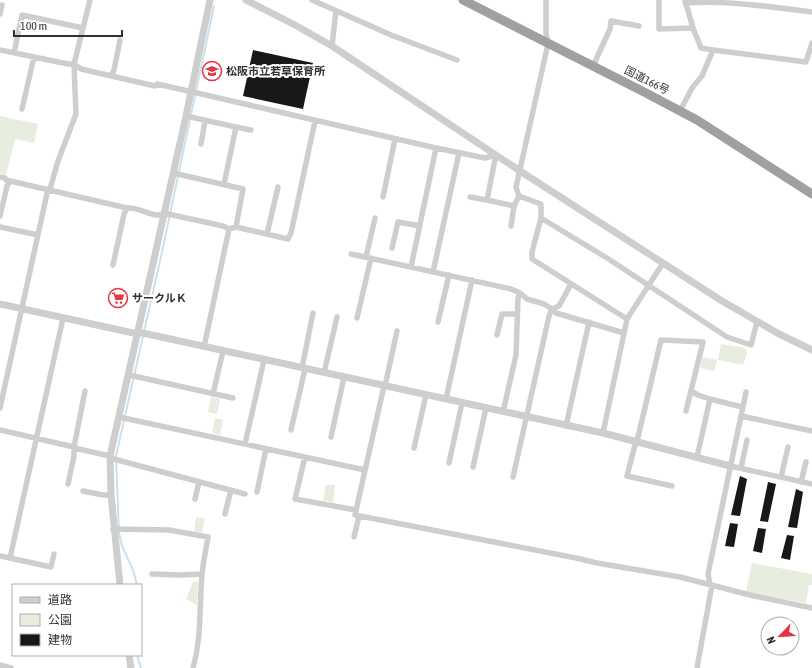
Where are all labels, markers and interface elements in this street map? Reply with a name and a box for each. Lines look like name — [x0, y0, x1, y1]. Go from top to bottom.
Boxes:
scale bar — [14, 12, 122, 38]
text: 100 m — [20, 19, 47, 33]
school or university icon: 松阪市立若草保育所 — [201, 60, 223, 82]
street label: 国道166号 — [623, 64, 671, 96]
place label: 松阪市立若草保育所 — [226, 65, 325, 77]
supermarket icon: サークルＫ — [107, 287, 129, 309]
place label: サークルＫ — [132, 292, 187, 304]
legend — [12, 584, 142, 656]
text: 道路 — [48, 593, 72, 607]
text: 公園 — [48, 613, 72, 627]
north arrow — [760, 616, 800, 656]
text: 建物 — [48, 633, 72, 647]
text: N — [764, 635, 778, 646]

